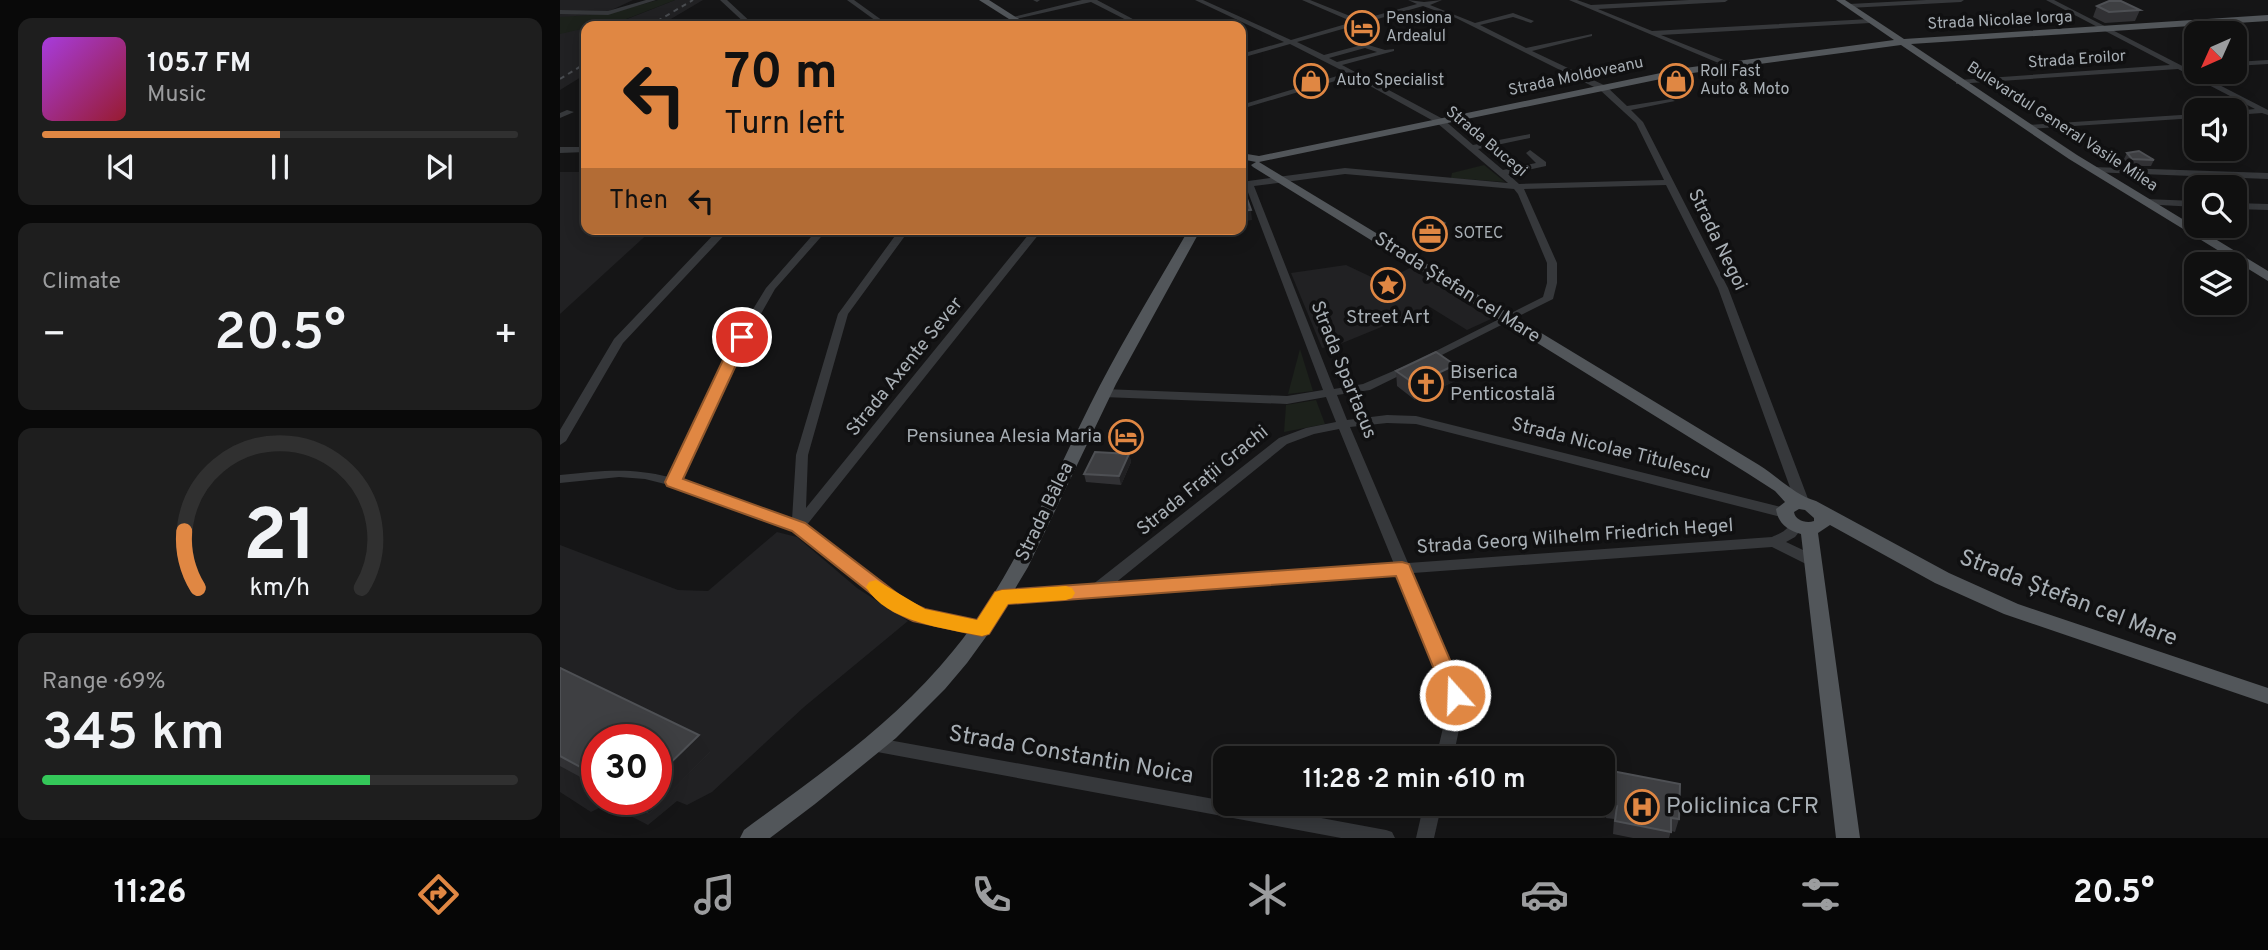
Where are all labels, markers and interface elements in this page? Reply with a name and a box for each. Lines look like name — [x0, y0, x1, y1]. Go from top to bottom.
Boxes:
street label: Strada Nicolae Iorga — [1927, 7, 2073, 35]
hotel icon: Pensiona Ardealul — [1343, 9, 1381, 47]
place label: Pensiona Ardealul — [1386, 9, 1452, 47]
north arrow — [2184, 21, 2247, 84]
map controls — [2184, 21, 2247, 315]
text: 70 m — [724, 44, 838, 106]
street label: Strada Eroilor — [2027, 47, 2127, 73]
text: 105.7 FM — [147, 48, 251, 81]
icon: left — [609, 49, 700, 140]
street label: Strada Moldoveanu — [1507, 53, 1645, 101]
street label: Bulevardul General Vasile Milea — [1963, 58, 2161, 196]
shop icon: Auto Specialist — [1292, 62, 1330, 100]
shop icon: Roll Fast Auto & Moto — [1657, 62, 1695, 100]
place label: Roll Fast Auto & Moto — [1700, 62, 1790, 100]
place label: Auto Specialist — [1336, 71, 1444, 91]
text: Music — [147, 81, 207, 110]
button: sound — [2184, 98, 2247, 161]
street label: Strada Bucegi — [1441, 102, 1531, 182]
text: Turn left — [724, 105, 845, 145]
icon: previous — [102, 148, 140, 186]
icon: pause — [261, 148, 299, 186]
icon: next — [420, 148, 458, 186]
button: search — [2184, 175, 2247, 238]
icon: left — [682, 182, 720, 220]
text: Then — [609, 185, 668, 218]
street label: Strada Negoi — [1682, 185, 1752, 295]
office icon: SOTEC — [1411, 215, 1449, 253]
place label: SOTEC — [1454, 224, 1503, 244]
street label: Strada Ștefan cel Mare — [1370, 227, 1544, 349]
button: layers — [2184, 252, 2247, 315]
place icon: Street Art — [1369, 266, 1407, 304]
text: Climate — [42, 268, 121, 297]
street label: Strada Axente Sever — [841, 292, 969, 441]
street label: Strada Spartacus — [1304, 298, 1382, 442]
text: 20.5° — [214, 302, 346, 368]
place label: Street Art — [1346, 306, 1430, 330]
pin — [712, 307, 772, 367]
text: − — [42, 312, 67, 361]
text: + — [493, 312, 518, 361]
icon: arrive — [723, 318, 761, 356]
place label: Biserica Penticostală — [1450, 361, 1555, 407]
church icon: Biserica Penticostală — [1407, 365, 1445, 403]
street label: Strada Nicolae Titulescu — [1509, 413, 1713, 485]
hotel icon: Pensiunea Alesia Maria — [1107, 418, 1145, 456]
street label: Strada Frații Grachi — [1132, 421, 1274, 541]
place label: Pensiunea Alesia Maria — [906, 425, 1102, 449]
street label: Strada Bâlea — [1011, 458, 1079, 566]
text: 21 — [243, 494, 317, 586]
street label: Strada Georg Wilhelm Friedrich Hegel — [1416, 514, 1734, 560]
street label: Strada Ștefan cel Mare — [1955, 544, 2181, 654]
text: km/h — [250, 572, 310, 604]
position arrow — [1418, 658, 1492, 732]
text: Range · 69% — [42, 668, 165, 697]
text: 345 km — [42, 702, 225, 768]
street label: Strada Constantin Noica — [946, 720, 1196, 792]
speed limit sign: 30 — [581, 724, 672, 815]
text: 11:28 · 2 min · 610 m — [1303, 764, 1525, 797]
hospital icon: Policlinica CFR — [1623, 788, 1661, 826]
place label: Policlinica CFR — [1666, 793, 1819, 822]
icon: directions — [414, 870, 463, 919]
icon: music — [690, 870, 739, 919]
icon: phone — [967, 870, 1016, 919]
icon: climate — [1243, 870, 1292, 919]
icon: car — [1520, 870, 1569, 919]
icon: filters — [1796, 870, 1845, 919]
text: 11:26 — [114, 874, 186, 914]
text: 20.5° — [2073, 874, 2154, 914]

